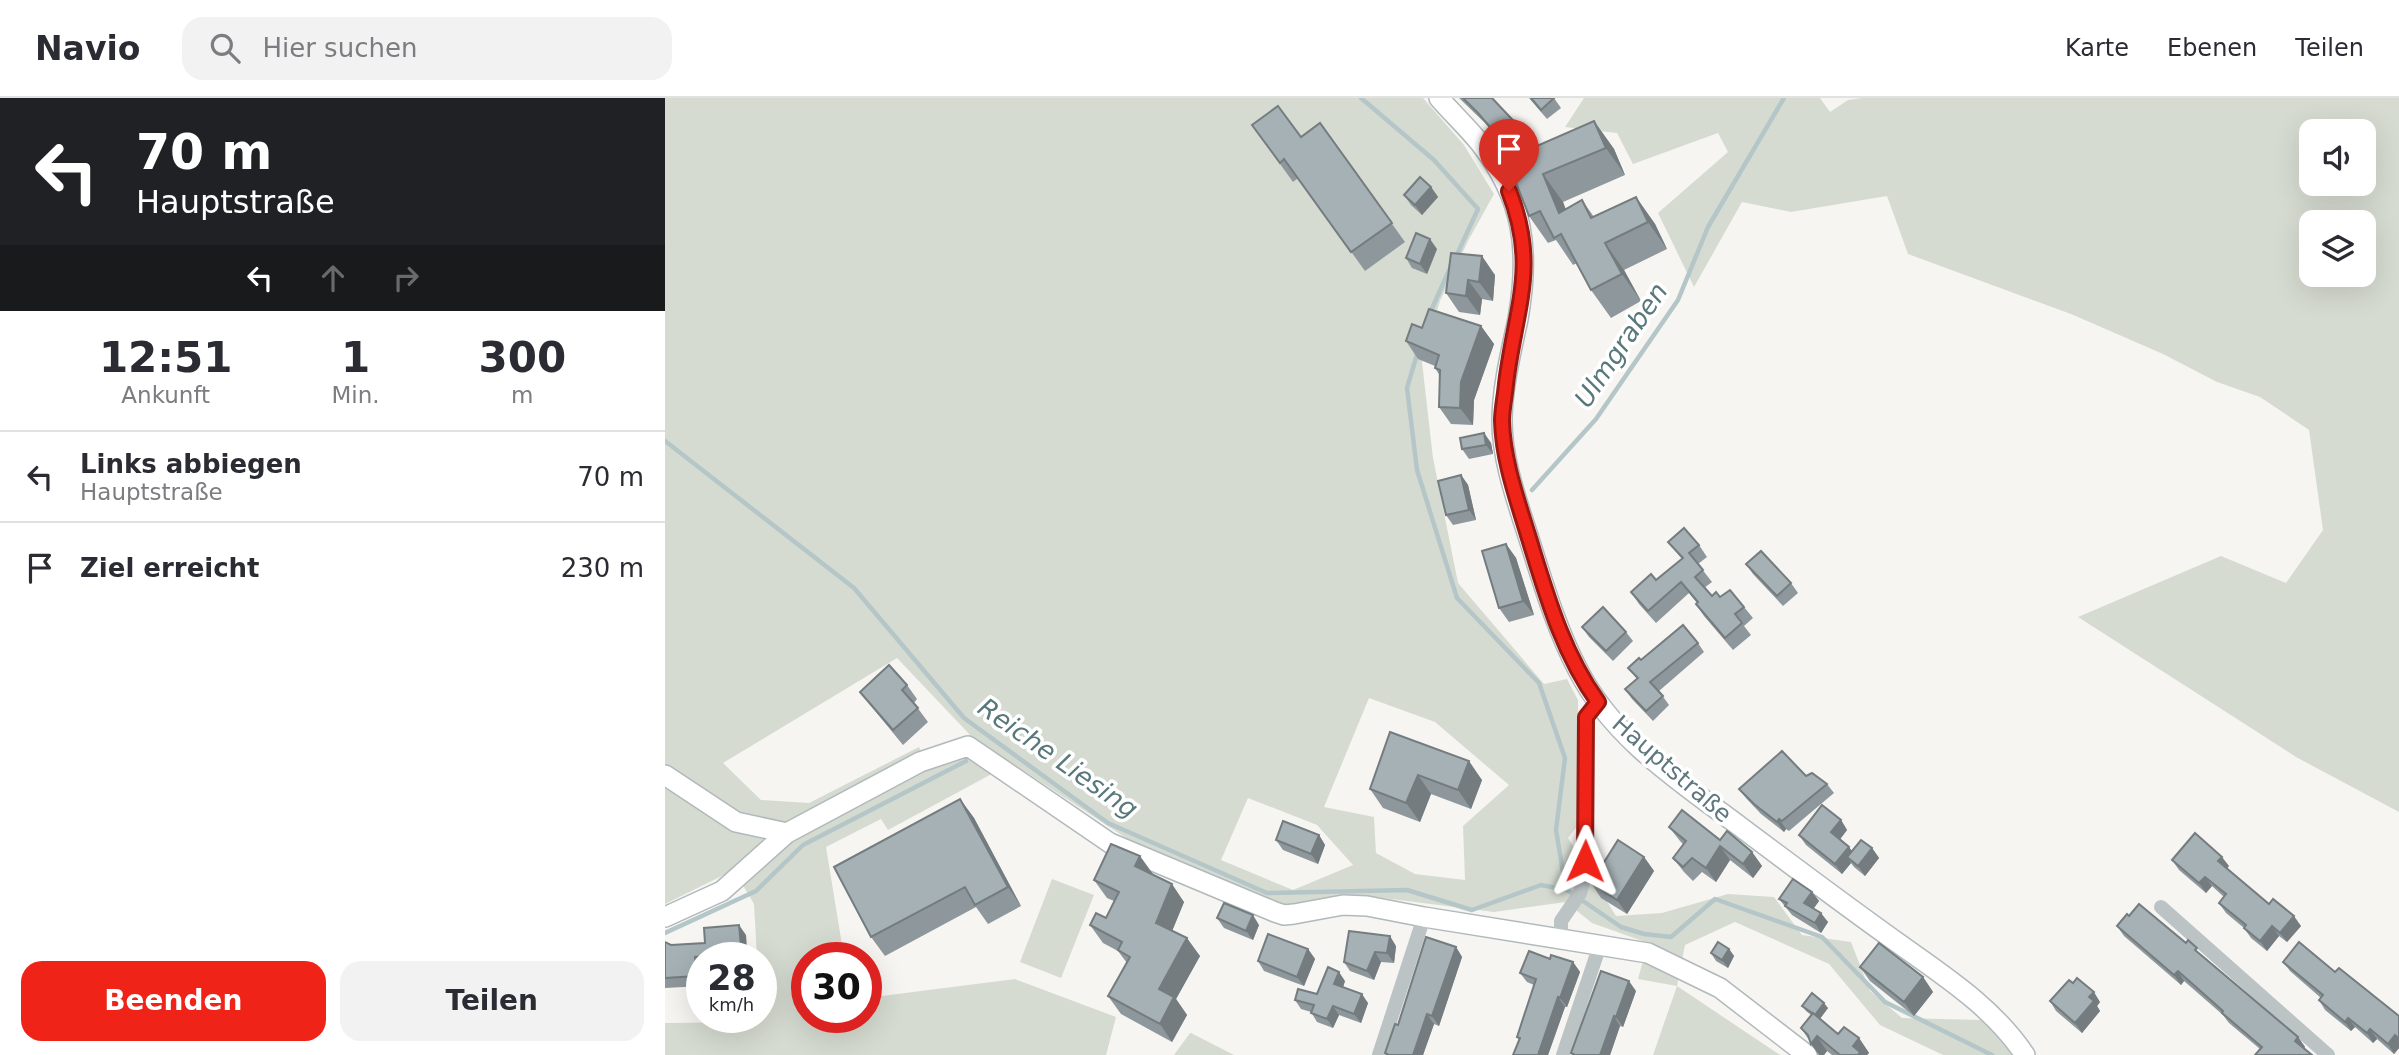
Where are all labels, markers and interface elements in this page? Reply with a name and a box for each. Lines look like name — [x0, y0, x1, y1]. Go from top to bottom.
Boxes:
search box — [182, 17, 672, 80]
text: Navio — [35, 29, 140, 68]
icon: search — [206, 29, 244, 67]
text: Hier suchen — [262, 33, 417, 63]
text: Karte — [2065, 34, 2129, 62]
text: Ebenen — [2167, 34, 2257, 62]
text: Teilen — [2295, 34, 2364, 62]
pin — [1479, 119, 1539, 191]
map controls — [2299, 119, 2376, 287]
button: sound — [2299, 119, 2376, 196]
text: 70 m — [136, 124, 272, 181]
icon: left — [21, 126, 112, 217]
icon: arrive — [1490, 130, 1528, 168]
text: Hauptstraße — [136, 183, 335, 221]
button: layers — [2299, 210, 2376, 287]
icon: left — [241, 259, 279, 297]
icon: ahead — [314, 259, 352, 297]
icon: right — [387, 259, 425, 297]
water label: Ulmgraben — [1568, 277, 1674, 413]
text: 12:51 — [99, 333, 233, 382]
text: 1 — [341, 333, 370, 382]
text: 300 — [478, 333, 566, 382]
text: Ankunft — [121, 382, 210, 408]
text: Min. — [331, 382, 380, 408]
text: m — [511, 382, 533, 408]
text: Links abbiegen — [80, 449, 302, 479]
icon: left — [21, 458, 59, 496]
text: 70 m — [577, 462, 644, 492]
text: Hauptstraße — [80, 479, 223, 505]
icon: arrive — [21, 549, 59, 587]
text: Ziel erreicht — [80, 553, 260, 583]
text: 230 m — [561, 553, 644, 583]
water label: Reiche Liesing — [972, 692, 1144, 824]
street label: Hauptstraße — [1607, 710, 1737, 828]
position arrow — [1548, 824, 1622, 898]
speed limit sign: 30 — [791, 942, 882, 1033]
text: 28 — [707, 958, 756, 998]
button: Beenden — [21, 961, 326, 1041]
button: Teilen — [340, 961, 644, 1041]
text: km/h — [709, 994, 754, 1015]

